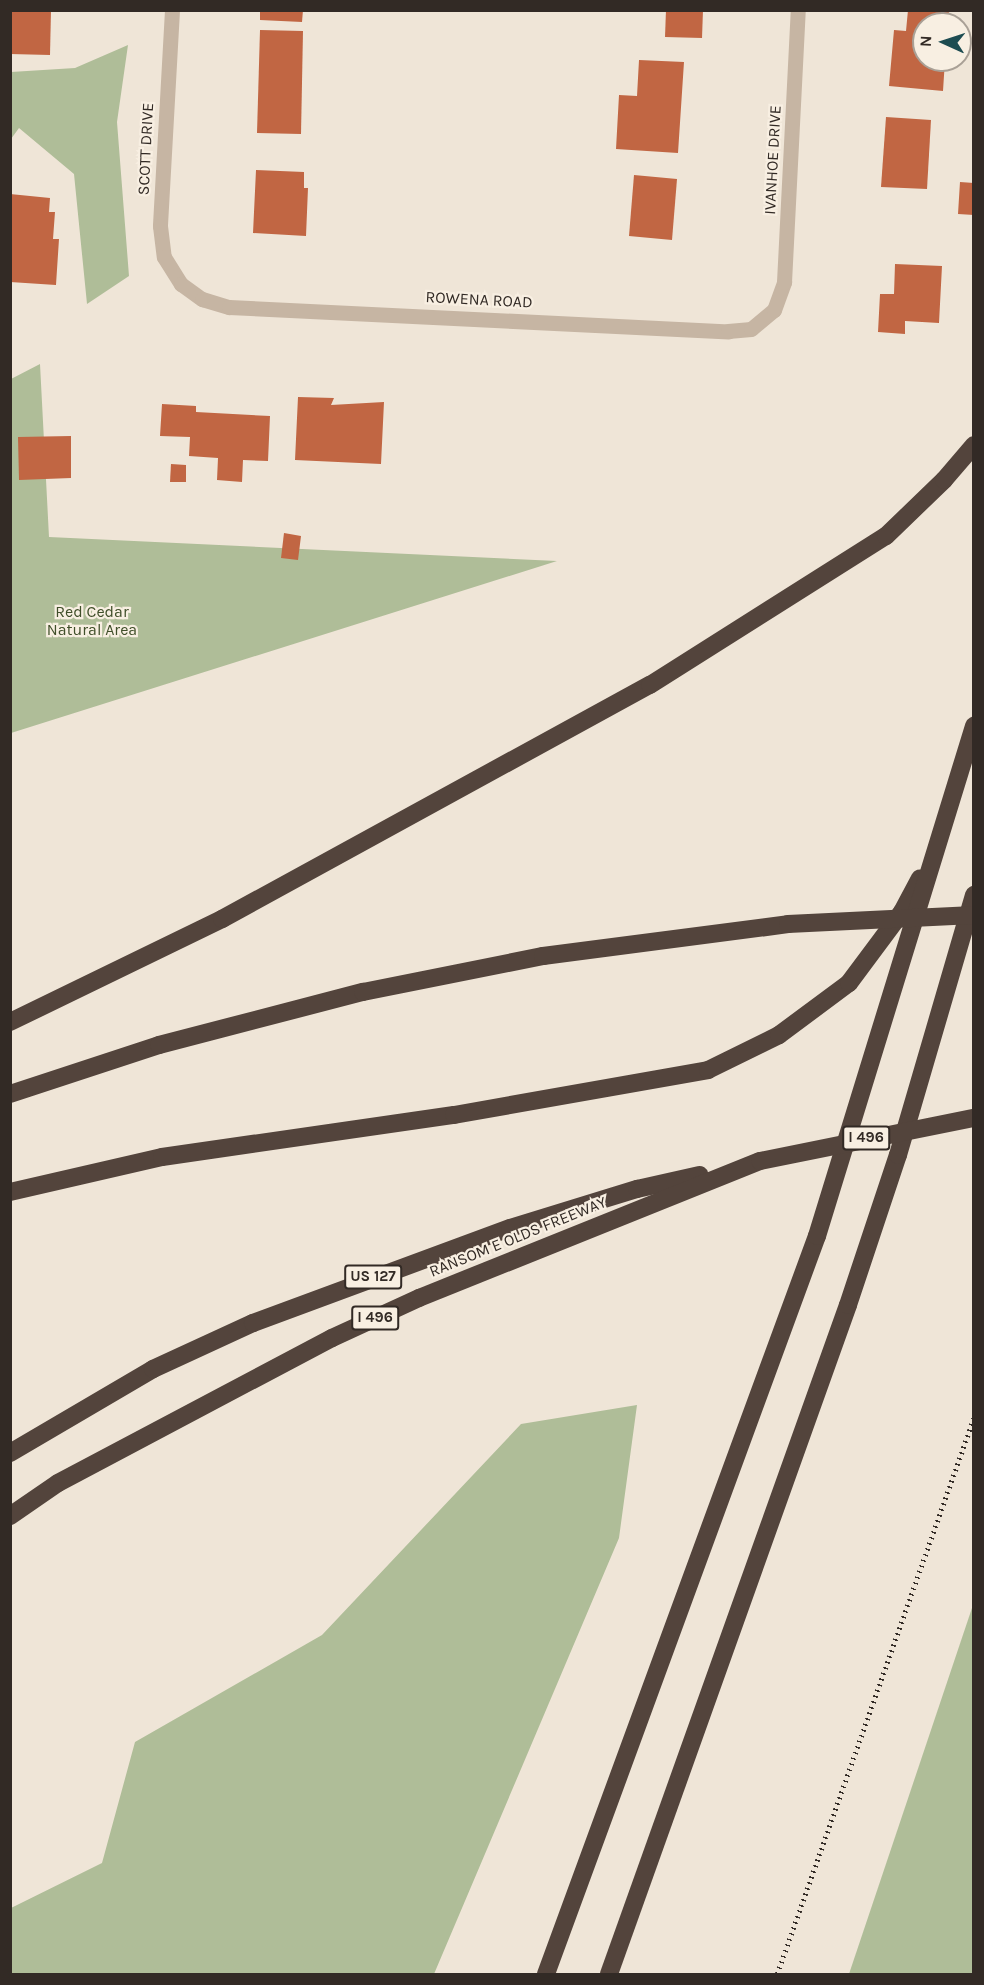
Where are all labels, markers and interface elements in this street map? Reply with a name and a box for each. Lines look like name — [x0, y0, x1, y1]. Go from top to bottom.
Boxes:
north arrow — [912, 12, 972, 72]
text: N — [916, 35, 935, 47]
street label: SCOTT DRIVE — [134, 102, 158, 196]
street label: IVANHOE DRIVE — [761, 105, 785, 215]
street label: ROWENA ROAD — [425, 288, 533, 312]
park label: Red Cedar Natural Area — [47, 602, 137, 640]
road number: I 496 — [842, 1126, 890, 1150]
street label: RANSOM E OLDS FREEWAY — [427, 1193, 609, 1281]
road number: US 127 — [343, 1265, 403, 1289]
road number: I 496 — [351, 1306, 399, 1330]

